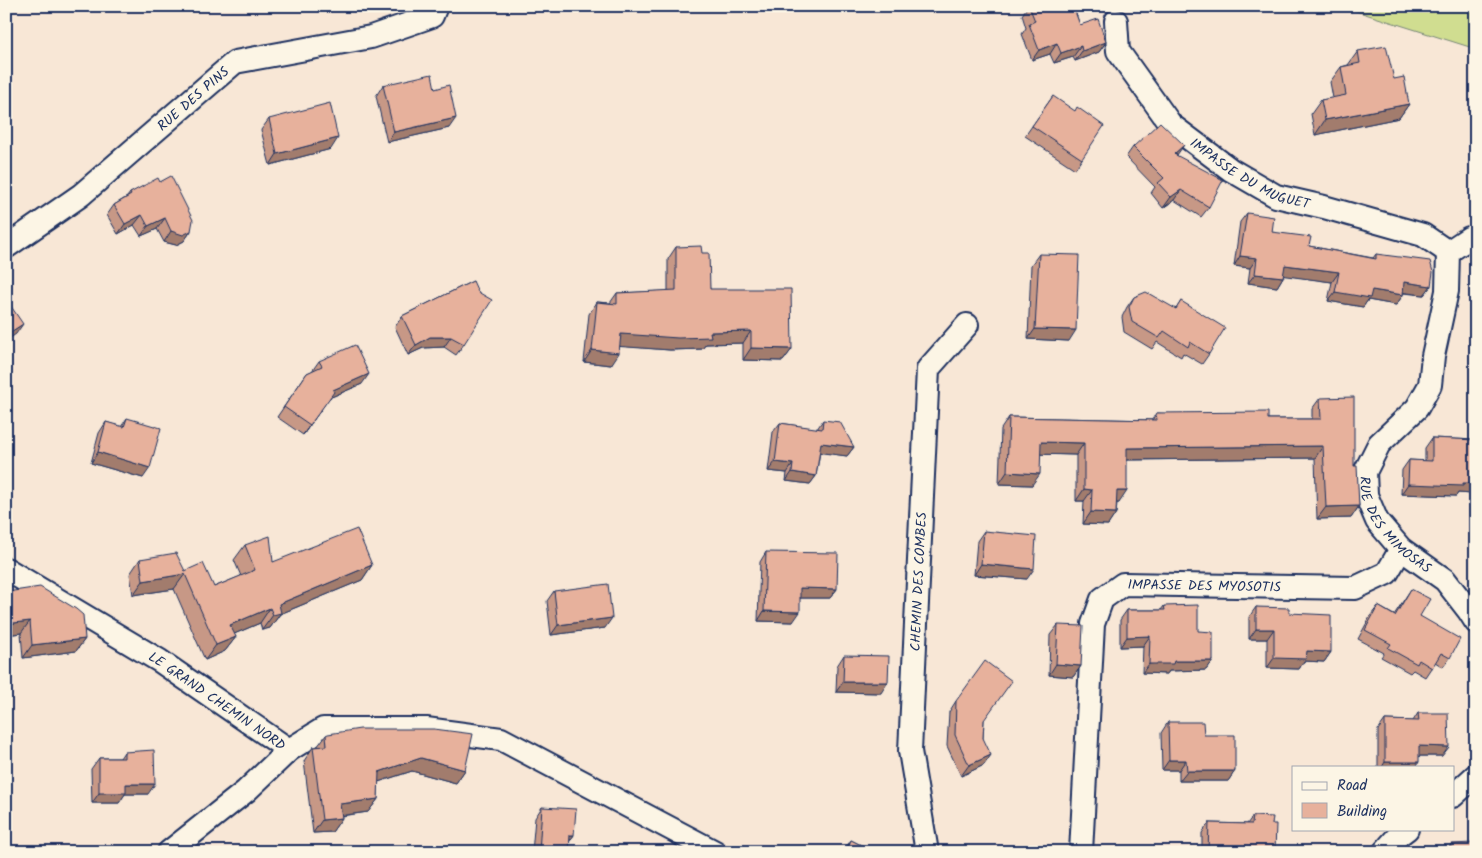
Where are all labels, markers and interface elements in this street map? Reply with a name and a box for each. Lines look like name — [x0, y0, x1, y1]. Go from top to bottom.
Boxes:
street label: RUE DES PINS — [152, 61, 235, 137]
street label: IMPASSE DU MUGUET — [1185, 133, 1313, 216]
street label: RUE DES MIMOSAS — [1353, 476, 1436, 580]
street label: CHEMIN DES COMBES — [905, 511, 933, 652]
street label: IMPASSE DES MYOSOTIS — [1127, 574, 1282, 599]
street label: LE GRAND CHEMIN NORD — [144, 646, 290, 757]
legend — [1292, 766, 1454, 830]
text: Road — [1337, 774, 1368, 798]
text: Building — [1337, 800, 1387, 824]

